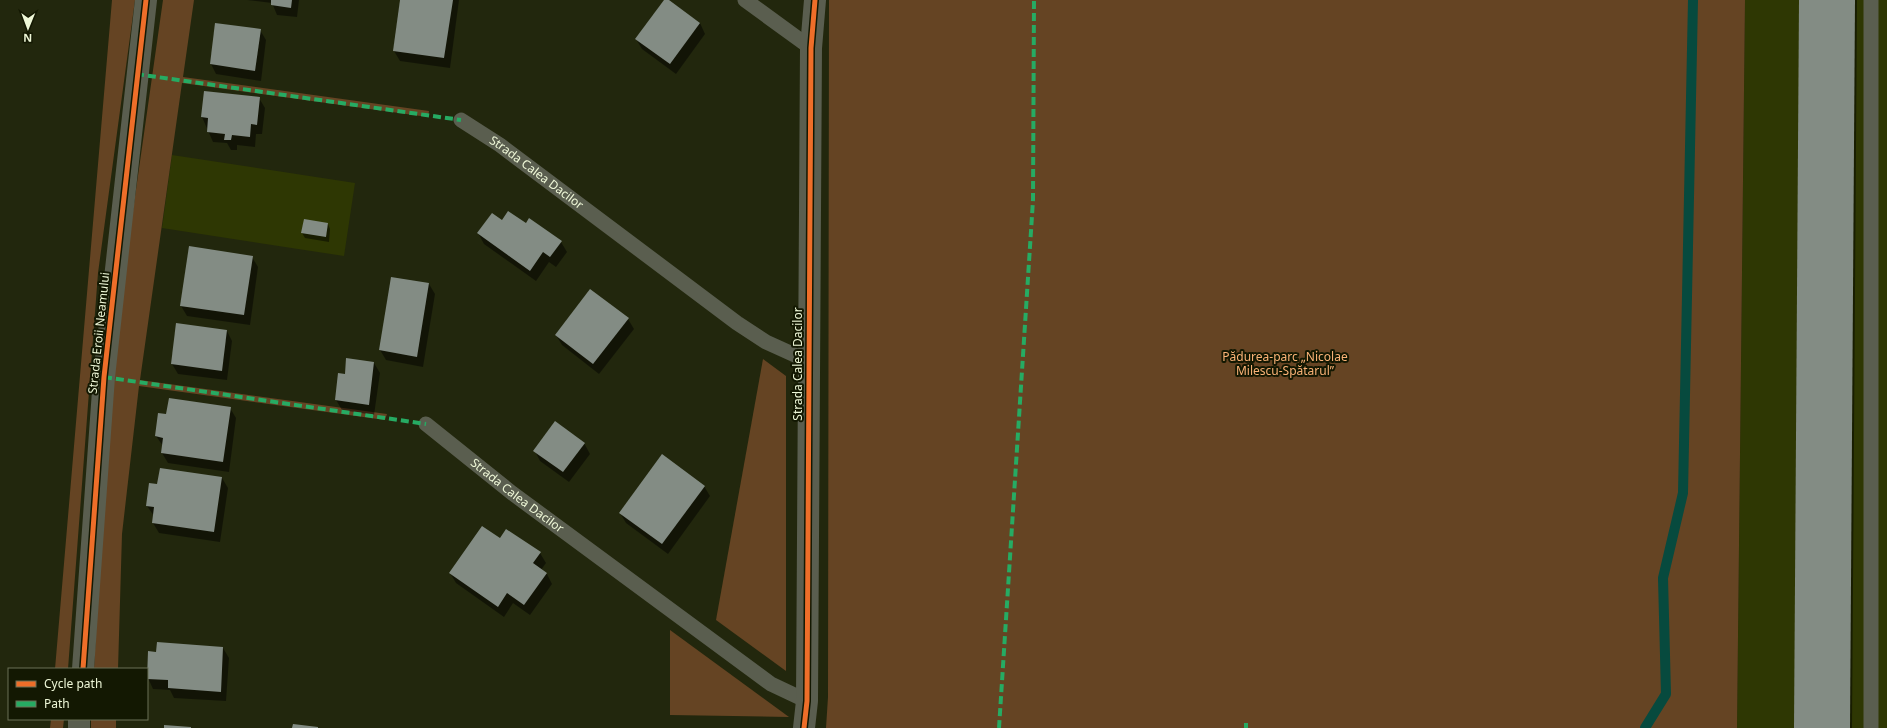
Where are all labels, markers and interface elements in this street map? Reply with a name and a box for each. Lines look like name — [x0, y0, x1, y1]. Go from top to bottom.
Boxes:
north arrow — [8, 8, 48, 48]
text: N — [23, 31, 32, 46]
street label: Strada Calea Dacilor — [486, 131, 587, 213]
street label: Strada Eroii Neamului — [84, 271, 113, 395]
street label: Strada Calea Dacilor — [789, 307, 806, 421]
park label: Pădurea-parc „Nicolae Milescu-Spătarul” — [1222, 348, 1348, 379]
street label: Strada Calea Dacilor — [467, 454, 568, 537]
legend — [8, 668, 148, 720]
text: Cycle path — [44, 675, 102, 692]
text: Path — [44, 695, 70, 712]

